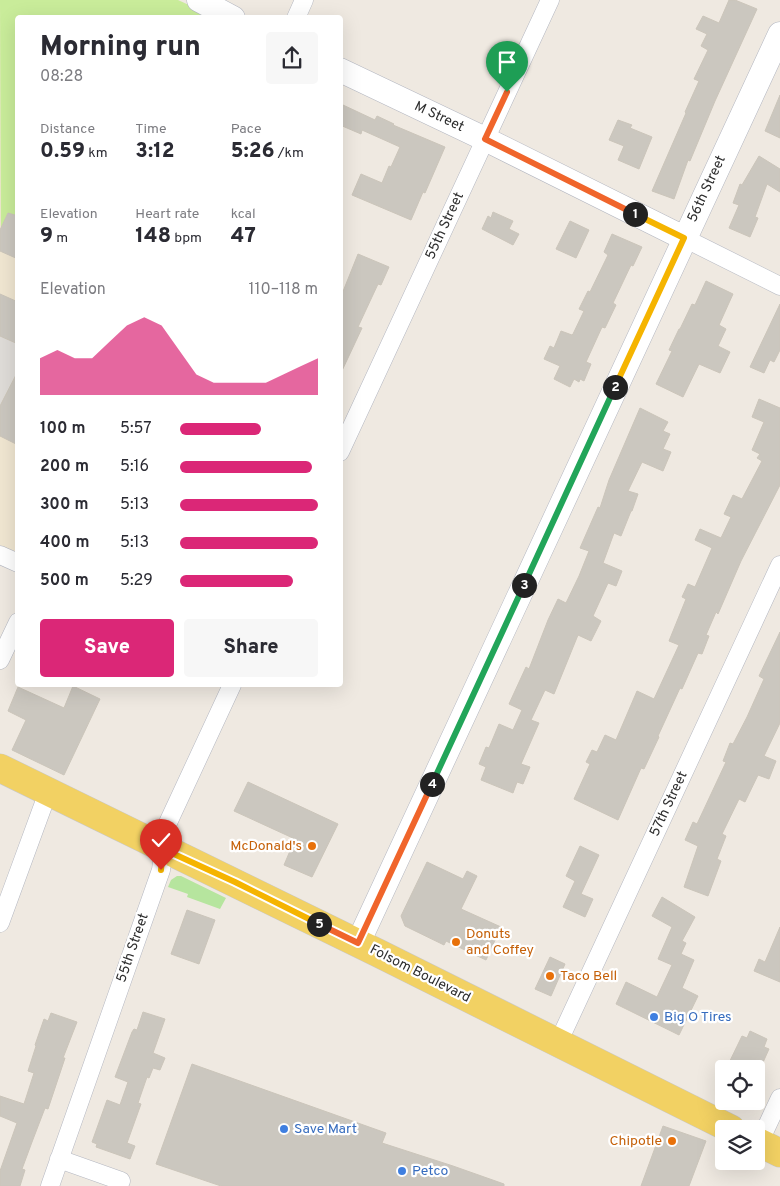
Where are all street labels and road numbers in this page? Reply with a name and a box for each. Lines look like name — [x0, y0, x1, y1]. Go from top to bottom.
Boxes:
street label: M Street — [411, 98, 467, 136]
street label: 56th Street — [684, 153, 730, 225]
street label: 55th Street — [422, 190, 468, 262]
street label: 57th Street — [646, 769, 692, 839]
street label: 55th Street — [113, 911, 153, 985]
street label: Folsom Boulevard — [367, 941, 473, 1007]

